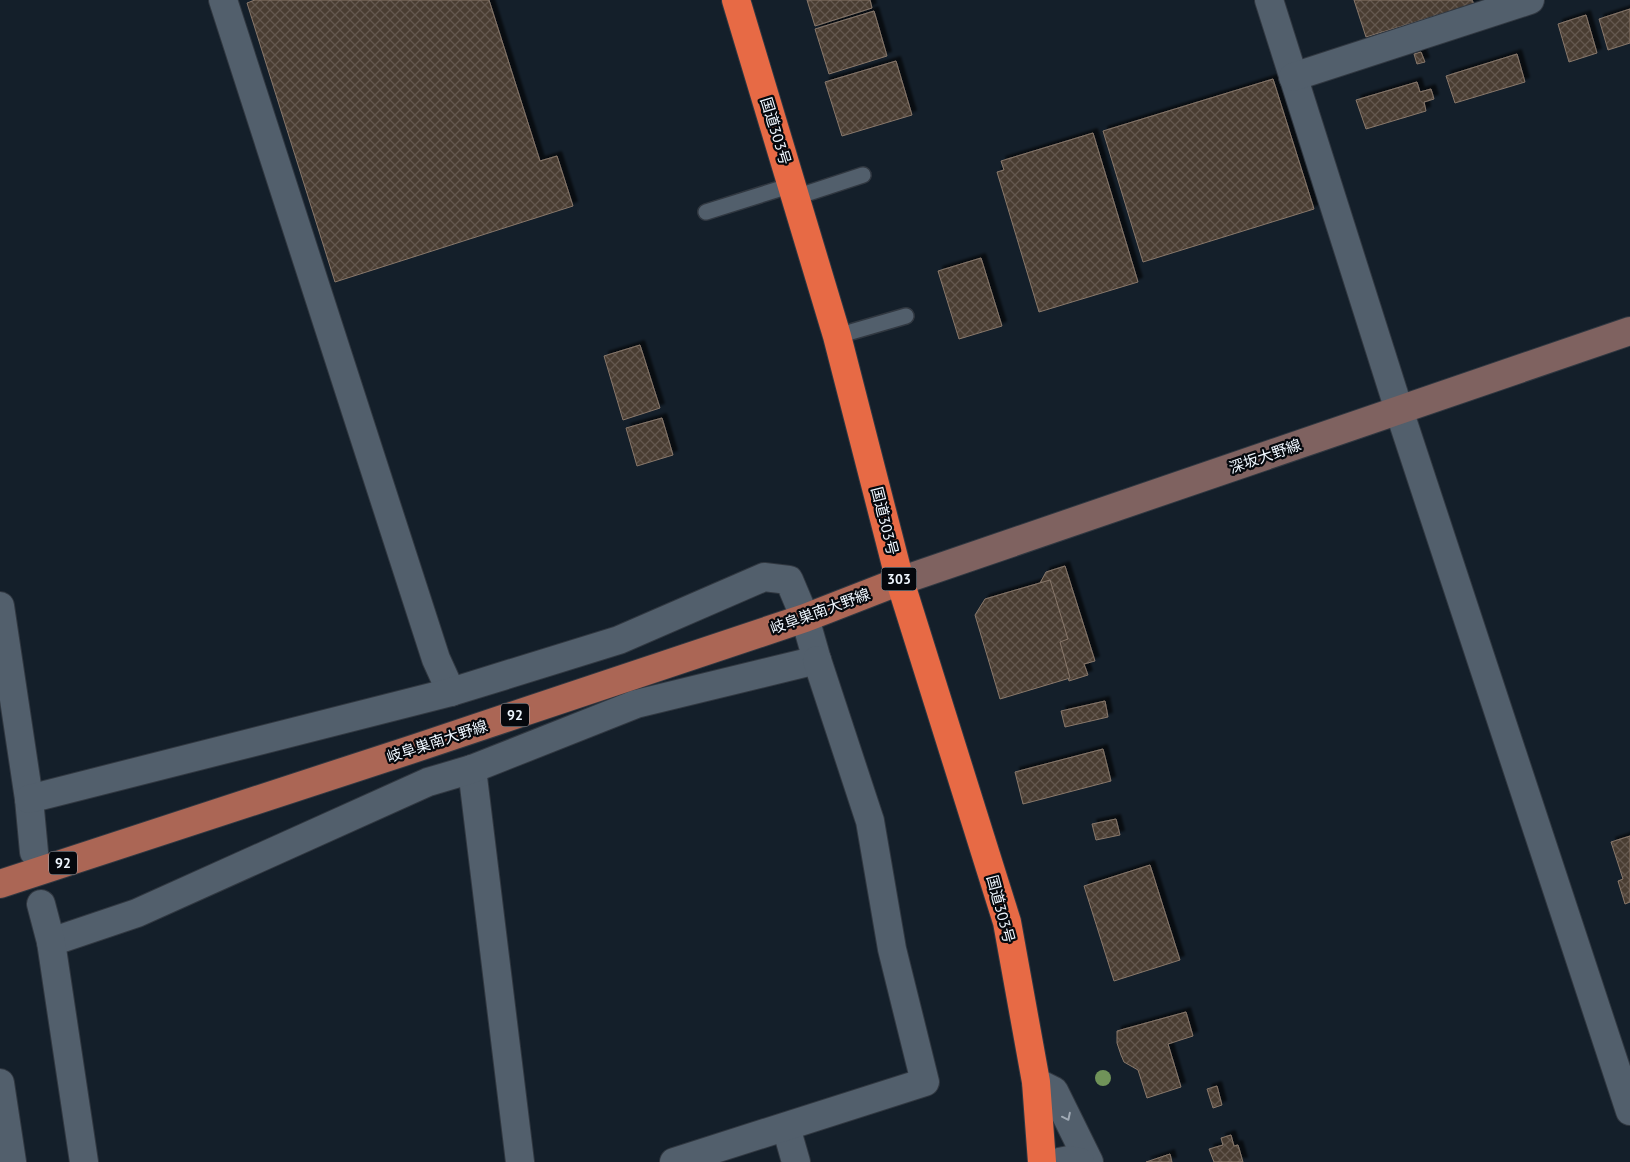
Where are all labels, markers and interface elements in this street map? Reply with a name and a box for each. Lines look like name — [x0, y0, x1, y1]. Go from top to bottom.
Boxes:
street label: 国道303号 — [757, 95, 795, 167]
street label: 深坂大野線 — [1226, 435, 1304, 477]
street label: 国道303号 — [867, 485, 903, 557]
road number: 303 — [882, 568, 916, 590]
street label: 岐阜巣南大野線 — [767, 584, 873, 638]
road number: 92 — [501, 704, 529, 726]
street label: 岐阜巣南大野線 — [384, 716, 490, 766]
road number: 92 — [49, 851, 77, 874]
street label: 国道303号 — [983, 873, 1019, 945]
one-way arrow — [1060, 1112, 1071, 1121]

